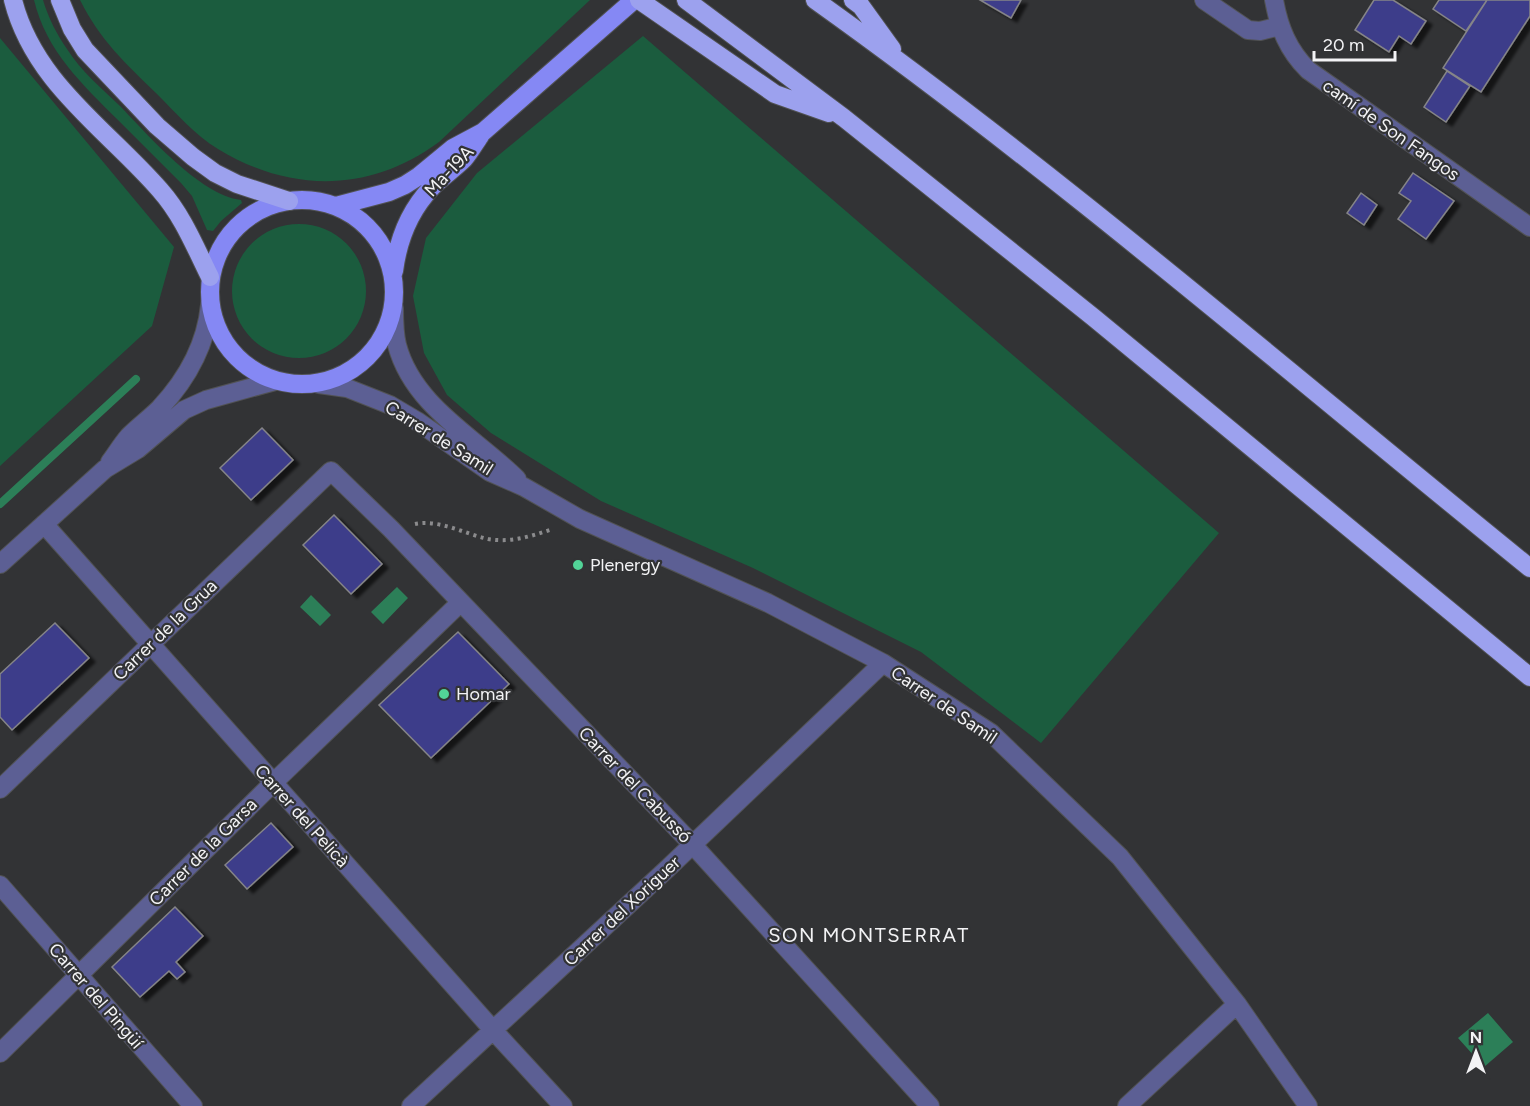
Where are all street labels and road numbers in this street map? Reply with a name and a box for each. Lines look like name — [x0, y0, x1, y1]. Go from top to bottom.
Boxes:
street label: camí de Son Fangos — [1318, 75, 1464, 185]
street label: Ma-19A — [420, 141, 478, 201]
street label: Carrer de Samil — [381, 396, 497, 480]
street label: Carrer de la Grua — [108, 575, 222, 685]
street label: Carrer de Samil — [887, 661, 1001, 749]
street label: Carrer del Cabussó — [574, 722, 696, 848]
street label: Carrer del Pelicà — [250, 760, 354, 872]
street label: Carrer de la Garsa — [144, 793, 262, 911]
street label: Carrer del Xoriguer — [559, 851, 685, 971]
street label: Carrer del Pingüí — [44, 939, 148, 1054]

